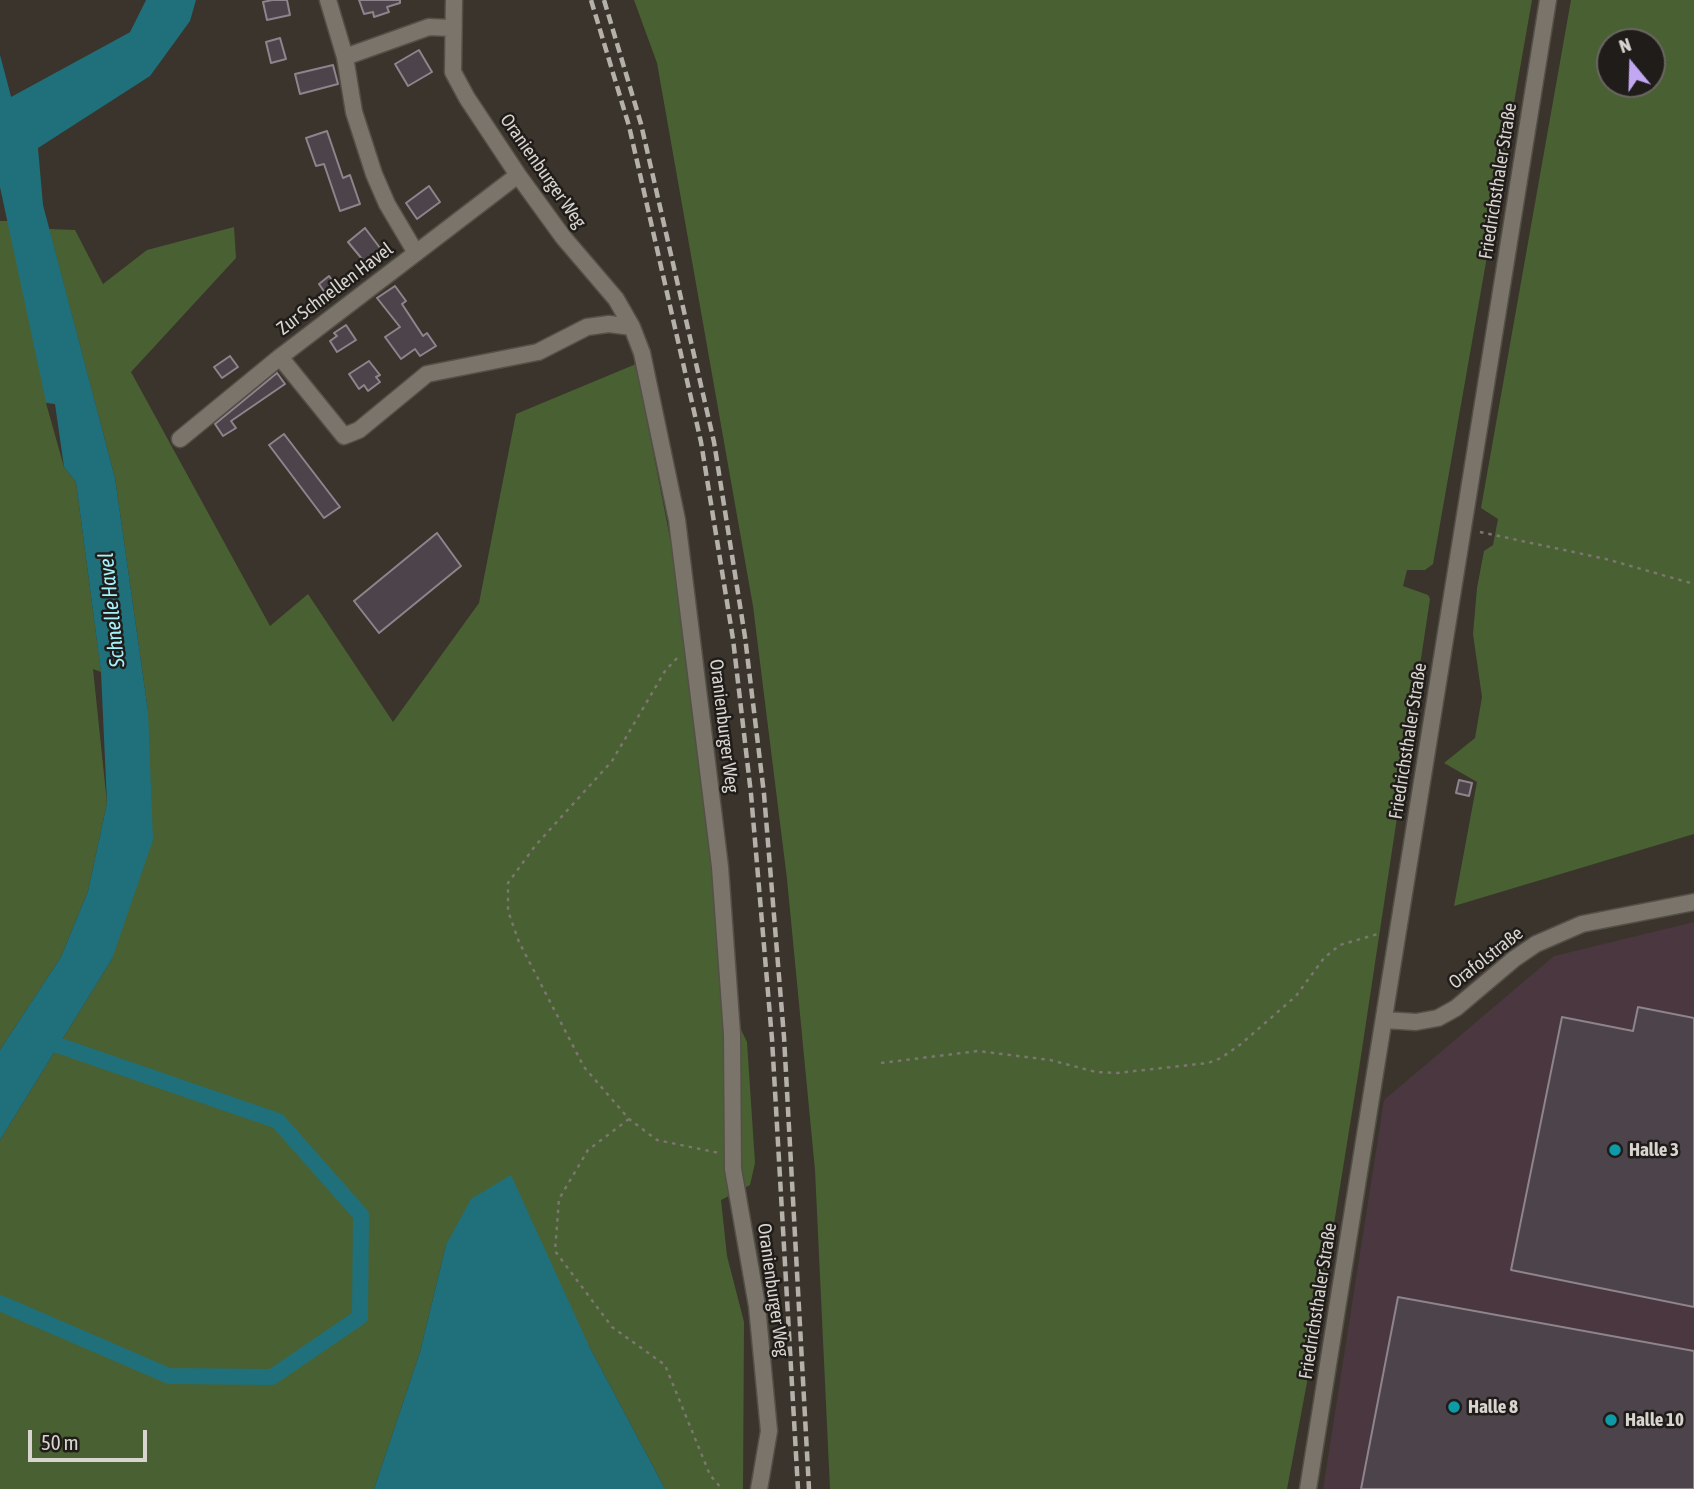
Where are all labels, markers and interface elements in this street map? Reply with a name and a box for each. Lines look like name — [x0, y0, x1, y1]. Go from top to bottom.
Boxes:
north arrow — [1596, 28, 1666, 98]
text: N — [1616, 33, 1634, 57]
street label: Friedrichsthaler Straße — [1474, 101, 1522, 261]
street label: Oranienburger Weg — [495, 109, 591, 233]
street label: Zur Schnellen Havel — [272, 238, 398, 340]
water label: Schnelle Havel — [93, 551, 131, 669]
street label: Oranienburger Weg — [704, 658, 744, 794]
street label: Friedrichsthaler Straße — [1384, 661, 1432, 821]
street label: Orafolstraße — [1444, 922, 1528, 994]
place label: Halle 3 — [1629, 1139, 1679, 1161]
marker: Halle 3 — [1607, 1142, 1623, 1158]
street label: Friedrichsthaler Straße — [1294, 1221, 1342, 1381]
street label: Oranienburger Weg — [752, 1222, 794, 1358]
place label: Halle 8 — [1468, 1396, 1518, 1418]
marker: Halle 8 — [1446, 1399, 1462, 1415]
place label: Halle 10 — [1625, 1409, 1684, 1431]
marker: Halle 10 — [1603, 1412, 1619, 1428]
scale bar — [32, 1416, 150, 1460]
text: 50 m — [41, 1430, 79, 1454]

